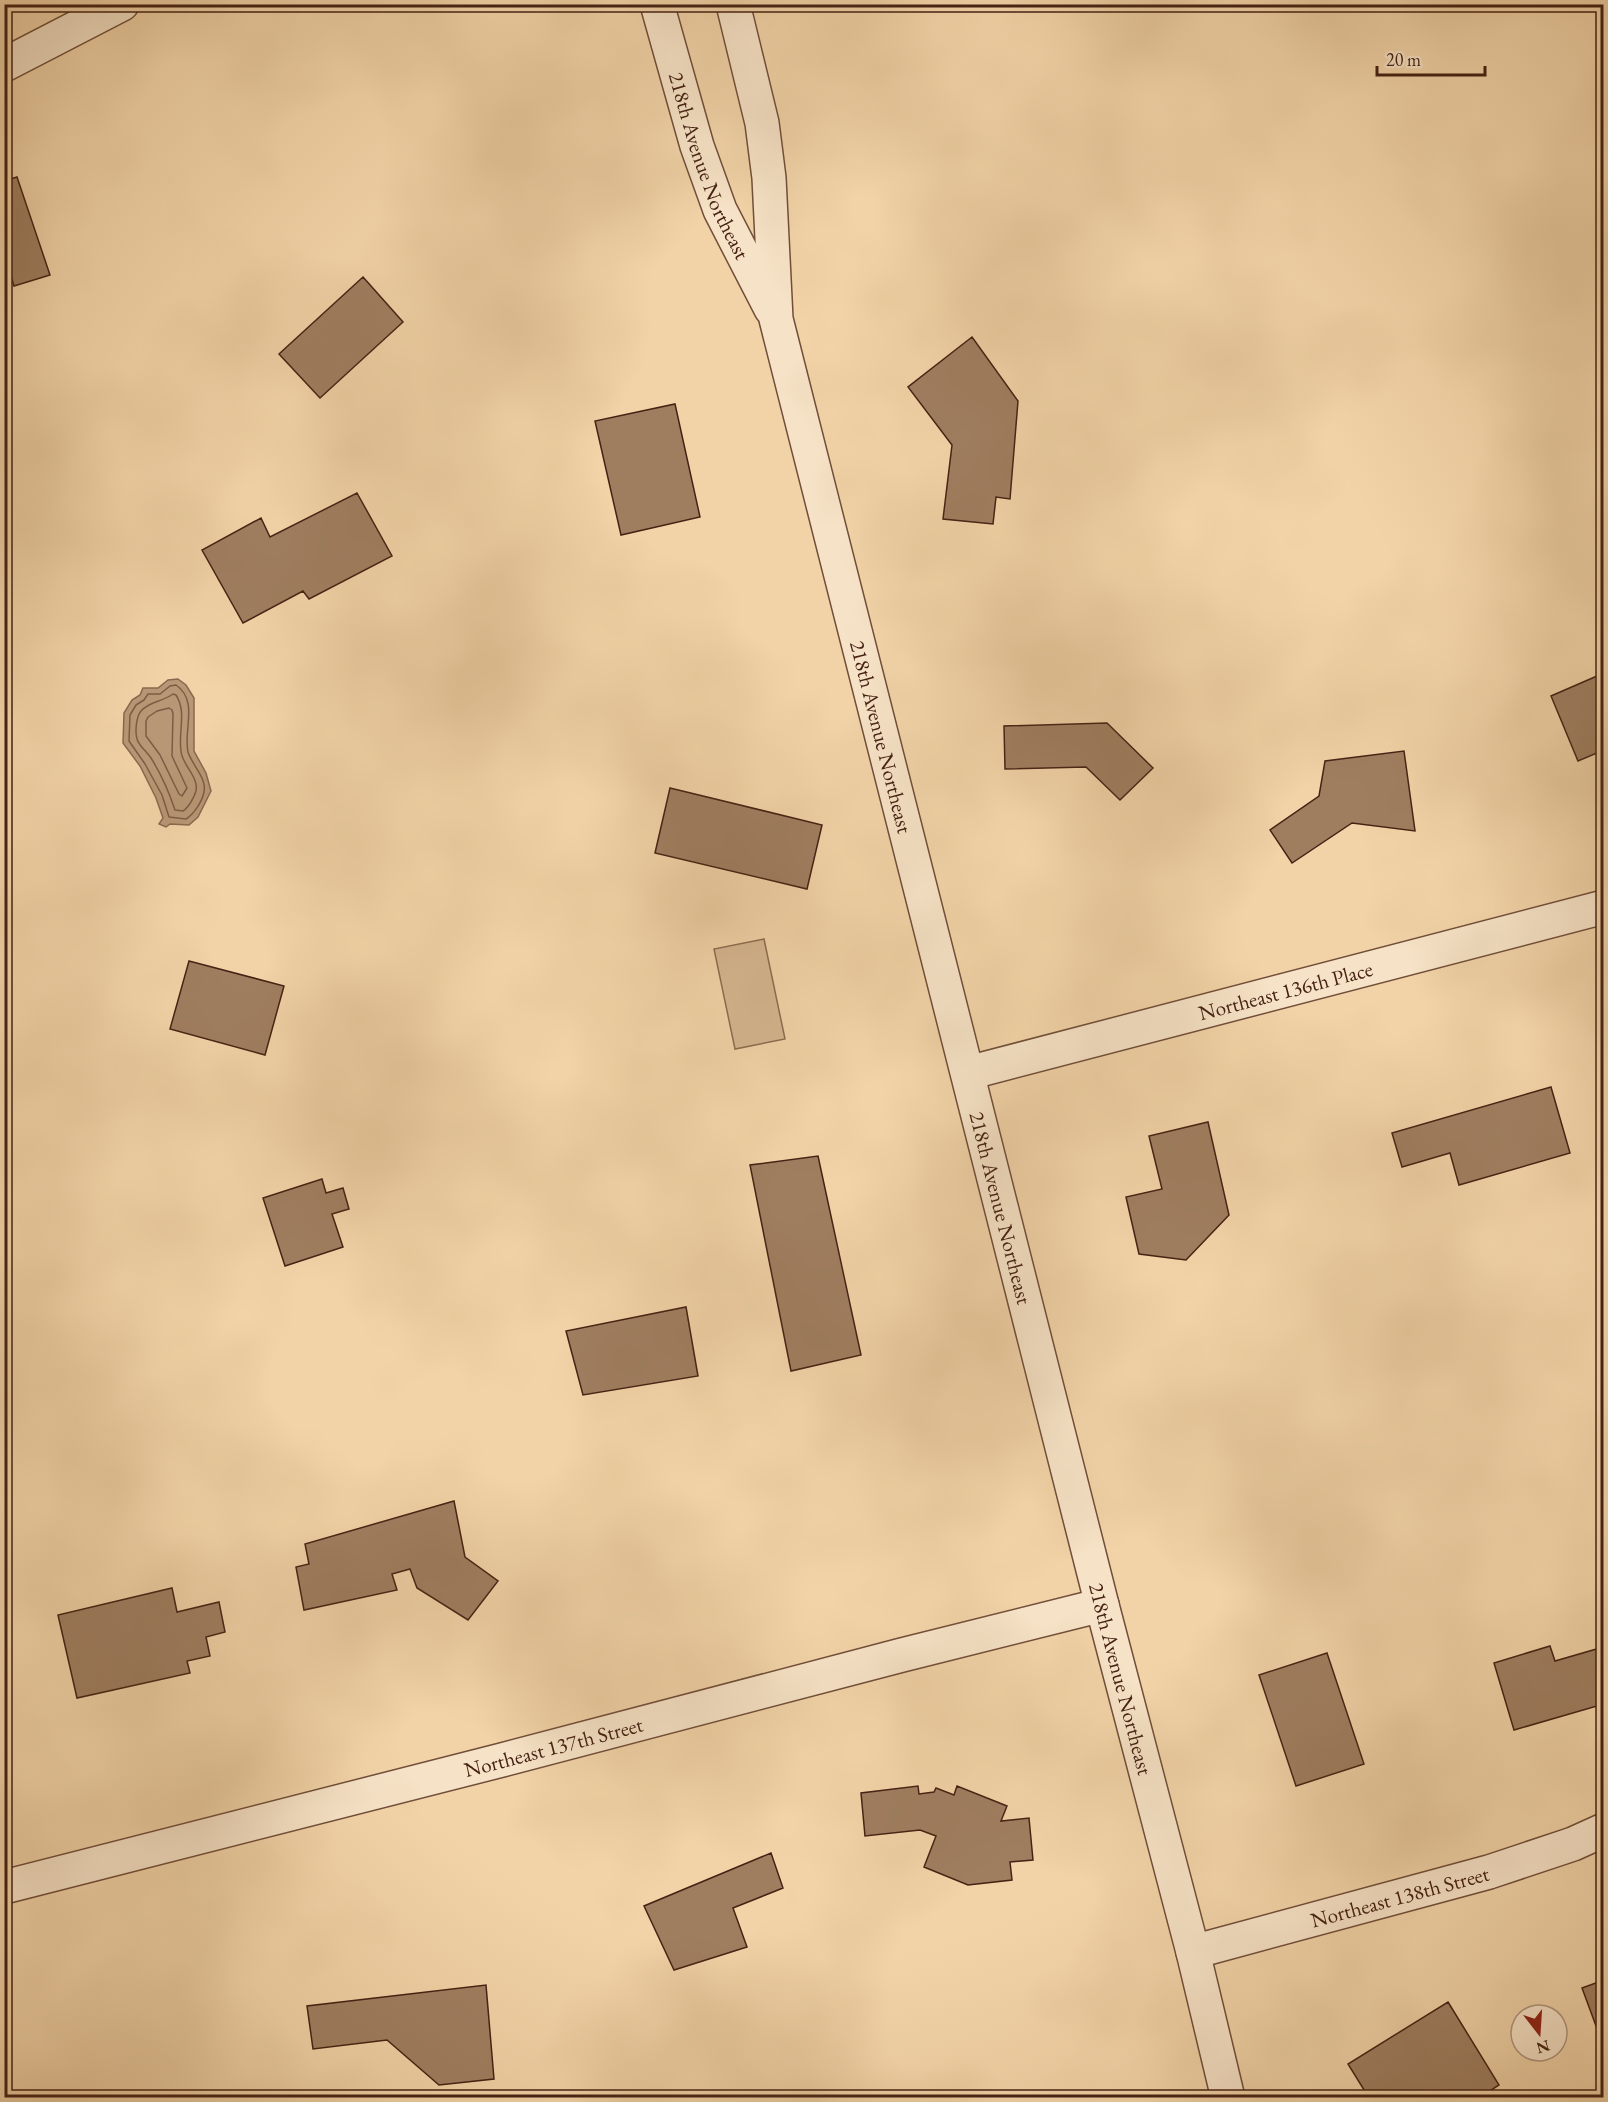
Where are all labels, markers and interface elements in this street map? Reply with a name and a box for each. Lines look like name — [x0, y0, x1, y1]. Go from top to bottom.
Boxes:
scale bar — [1377, 39, 1485, 77]
text: 20 m — [1386, 48, 1421, 71]
street label: 218th Avenue Northeast — [663, 69, 757, 264]
street label: 218th Avenue Northeast — [844, 637, 919, 836]
street label: Northeast 136th Place — [1195, 954, 1375, 1026]
street label: 218th Avenue Northeast — [964, 1109, 1039, 1307]
street label: 218th Avenue Northeast — [1083, 1580, 1160, 1778]
street label: Northeast 137th Street — [461, 1710, 646, 1783]
street label: Northeast 138th Street — [1307, 1859, 1492, 1933]
north arrow — [1509, 2003, 1569, 2063]
text: N — [1534, 2035, 1553, 2059]

